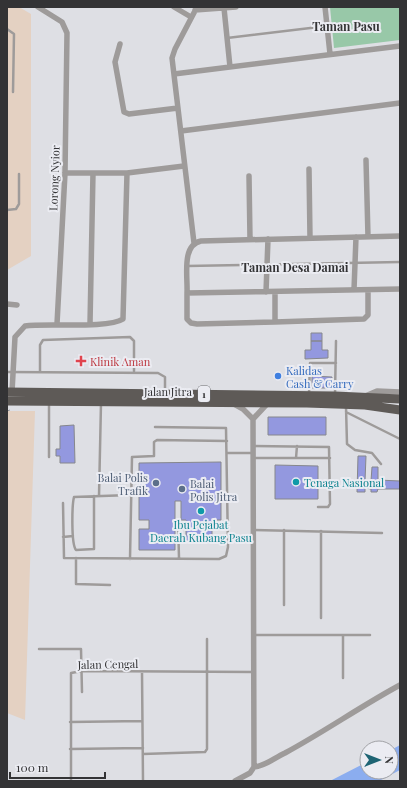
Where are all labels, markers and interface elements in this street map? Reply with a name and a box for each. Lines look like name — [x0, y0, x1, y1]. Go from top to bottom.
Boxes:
district label: Taman Pasu — [312, 18, 381, 34]
street label: Lorong Nyior — [45, 145, 63, 211]
district label: Taman Desa Damai — [241, 259, 349, 275]
place label: Klinik Aman — [90, 354, 151, 369]
marker: Klinik Aman — [75, 355, 87, 367]
place label: Kalidas Cash & Carry — [286, 363, 354, 391]
marker: Kalidas Cash & Carry — [273, 371, 283, 381]
street label: Jalan Jitra — [143, 384, 192, 399]
road number: 1 — [198, 386, 210, 402]
place label: Balai Polis Trafik — [98, 470, 148, 498]
place label: Tenaga Nasional — [304, 475, 384, 490]
place label: Balai Polis Jitra — [190, 476, 238, 504]
marker: Tenaga Nasional — [291, 477, 301, 487]
marker: Balai Polis Trafik — [151, 478, 161, 488]
marker: Balai Polis Jitra — [177, 484, 187, 494]
marker: Ibu Pejabat Daerah Kubang Pasu — [196, 506, 206, 516]
place label: Ibu Pejabat Daerah Kubang Pasu — [150, 517, 253, 545]
street label: Jalan Cengal — [77, 656, 138, 672]
north arrow — [359, 740, 399, 780]
scale bar — [10, 754, 105, 780]
text: N — [382, 756, 397, 764]
text: 100 m — [16, 759, 49, 775]

